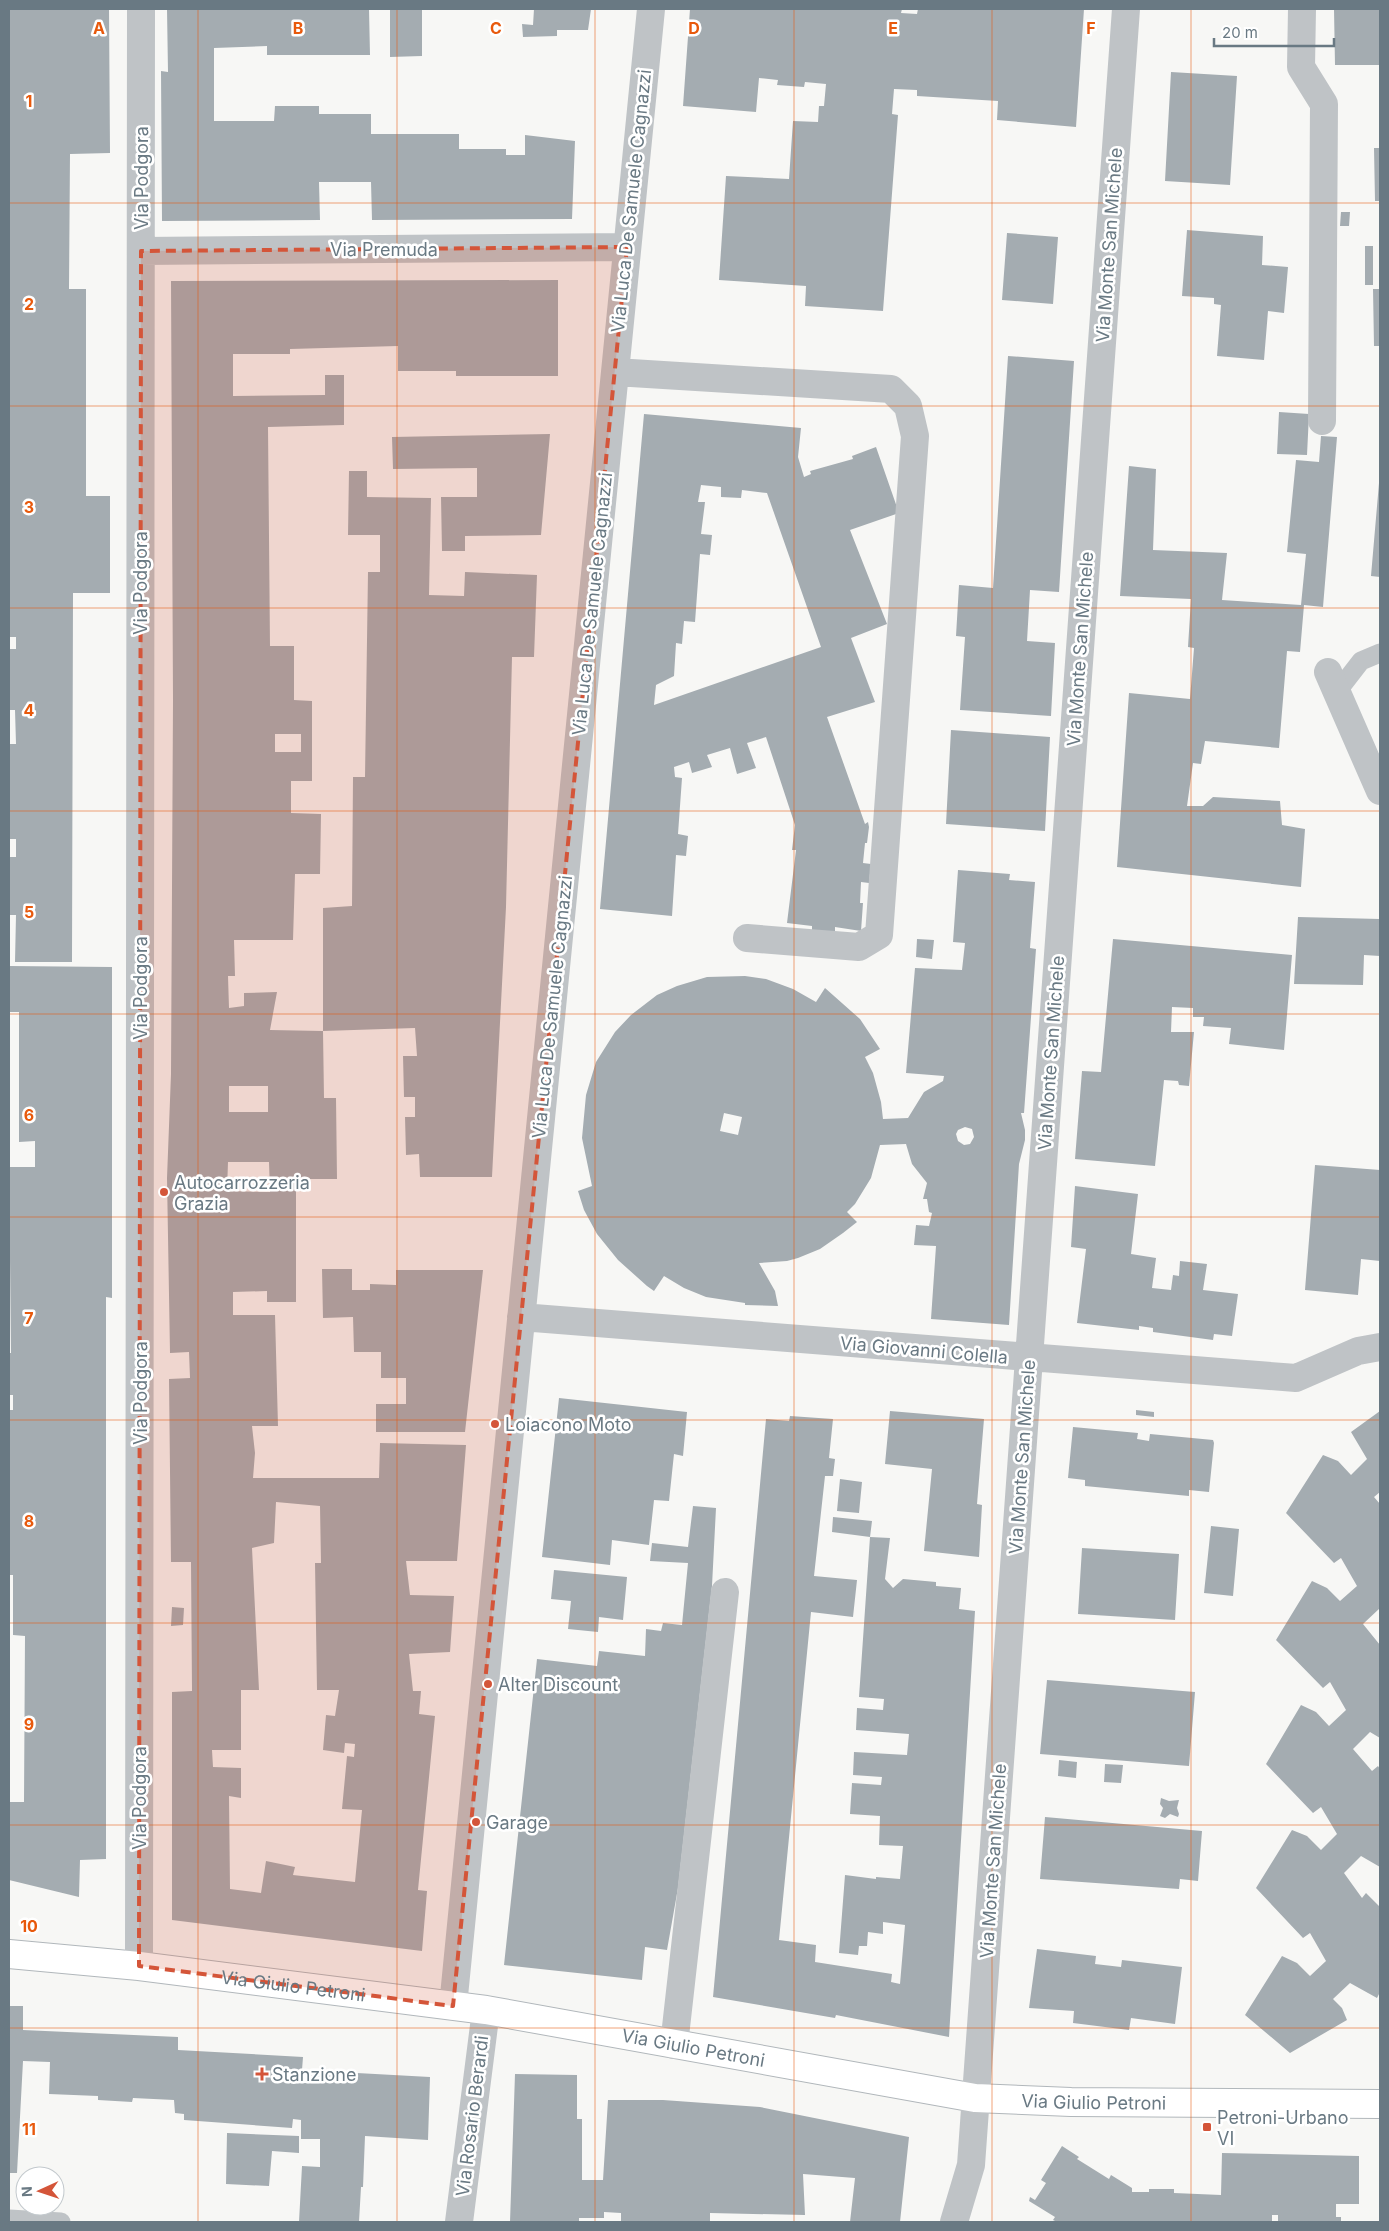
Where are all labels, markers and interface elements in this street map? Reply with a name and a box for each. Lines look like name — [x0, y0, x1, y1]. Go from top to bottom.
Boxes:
scale bar — [1214, 15, 1334, 47]
text: A — [93, 18, 105, 38]
text: B — [293, 18, 303, 38]
text: C — [490, 18, 502, 38]
text: D — [688, 18, 700, 38]
text: E — [888, 18, 898, 38]
text: F — [1086, 18, 1096, 38]
text: 20 m — [1222, 23, 1258, 42]
street label: Via Luca De Samuele Cagnazzi — [607, 68, 655, 334]
text: 1 — [26, 91, 32, 111]
street label: Via Podgora — [131, 126, 152, 230]
street label: Via Monte San Michele — [1092, 147, 1126, 343]
street label: Via Premuda — [330, 239, 438, 260]
text: 2 — [24, 294, 34, 314]
street label: Via Luca De Samuele Cagnazzi — [568, 471, 616, 737]
text: 3 — [24, 497, 34, 517]
street label: Via Podgora — [130, 531, 151, 635]
street label: Via Monte San Michele — [1063, 551, 1097, 747]
text: 4 — [24, 700, 35, 720]
street label: Via Luca De Samuele Cagnazzi — [528, 874, 576, 1140]
text: 5 — [24, 902, 34, 922]
street label: Via Podgora — [130, 936, 151, 1040]
street label: Via Monte San Michele — [1034, 955, 1068, 1151]
text: 6 — [24, 1105, 34, 1125]
place label: Autocarrozzeria Grazia — [174, 1172, 310, 1214]
marker: Autocarrozzeria Grazia — [158, 1186, 170, 1198]
text: 7 — [24, 1308, 34, 1328]
street label: Via Giovanni Colella — [839, 1332, 1009, 1368]
street label: Via Podgora — [130, 1341, 151, 1445]
street label: Via Monte San Michele — [1005, 1359, 1039, 1555]
place label: Loiacono Moto — [505, 1414, 632, 1435]
marker: Loiacono Moto — [489, 1418, 501, 1430]
text: 8 — [24, 1511, 34, 1531]
place label: Alter Discount — [498, 1674, 618, 1695]
marker: Alter Discount — [482, 1678, 494, 1690]
text: 9 — [24, 1714, 34, 1734]
street label: Via Podgora — [129, 1746, 150, 1850]
street label: Via Monte San Michele — [976, 1763, 1010, 1959]
place label: Garage — [486, 1812, 548, 1833]
marker: Garage — [470, 1816, 482, 1828]
text: 10 — [20, 1916, 38, 1936]
street label: Via Giulio Petroni — [220, 1966, 366, 2005]
street label: Via Giulio Petroni — [620, 2024, 767, 2070]
street label: Via Rosario Berardi — [452, 2034, 492, 2198]
place label: Stanzione — [272, 2064, 357, 2085]
marker: Stanzione — [256, 2068, 268, 2080]
street label: Via Giulio Petroni — [1021, 2089, 1166, 2113]
place label: Petroni-Urbano VI — [1217, 2107, 1349, 2149]
text: 11 — [22, 2119, 36, 2139]
marker: Petroni-Urbano VI — [1201, 2121, 1213, 2133]
north arrow — [15, 2166, 65, 2216]
text: N — [18, 2186, 35, 2197]

